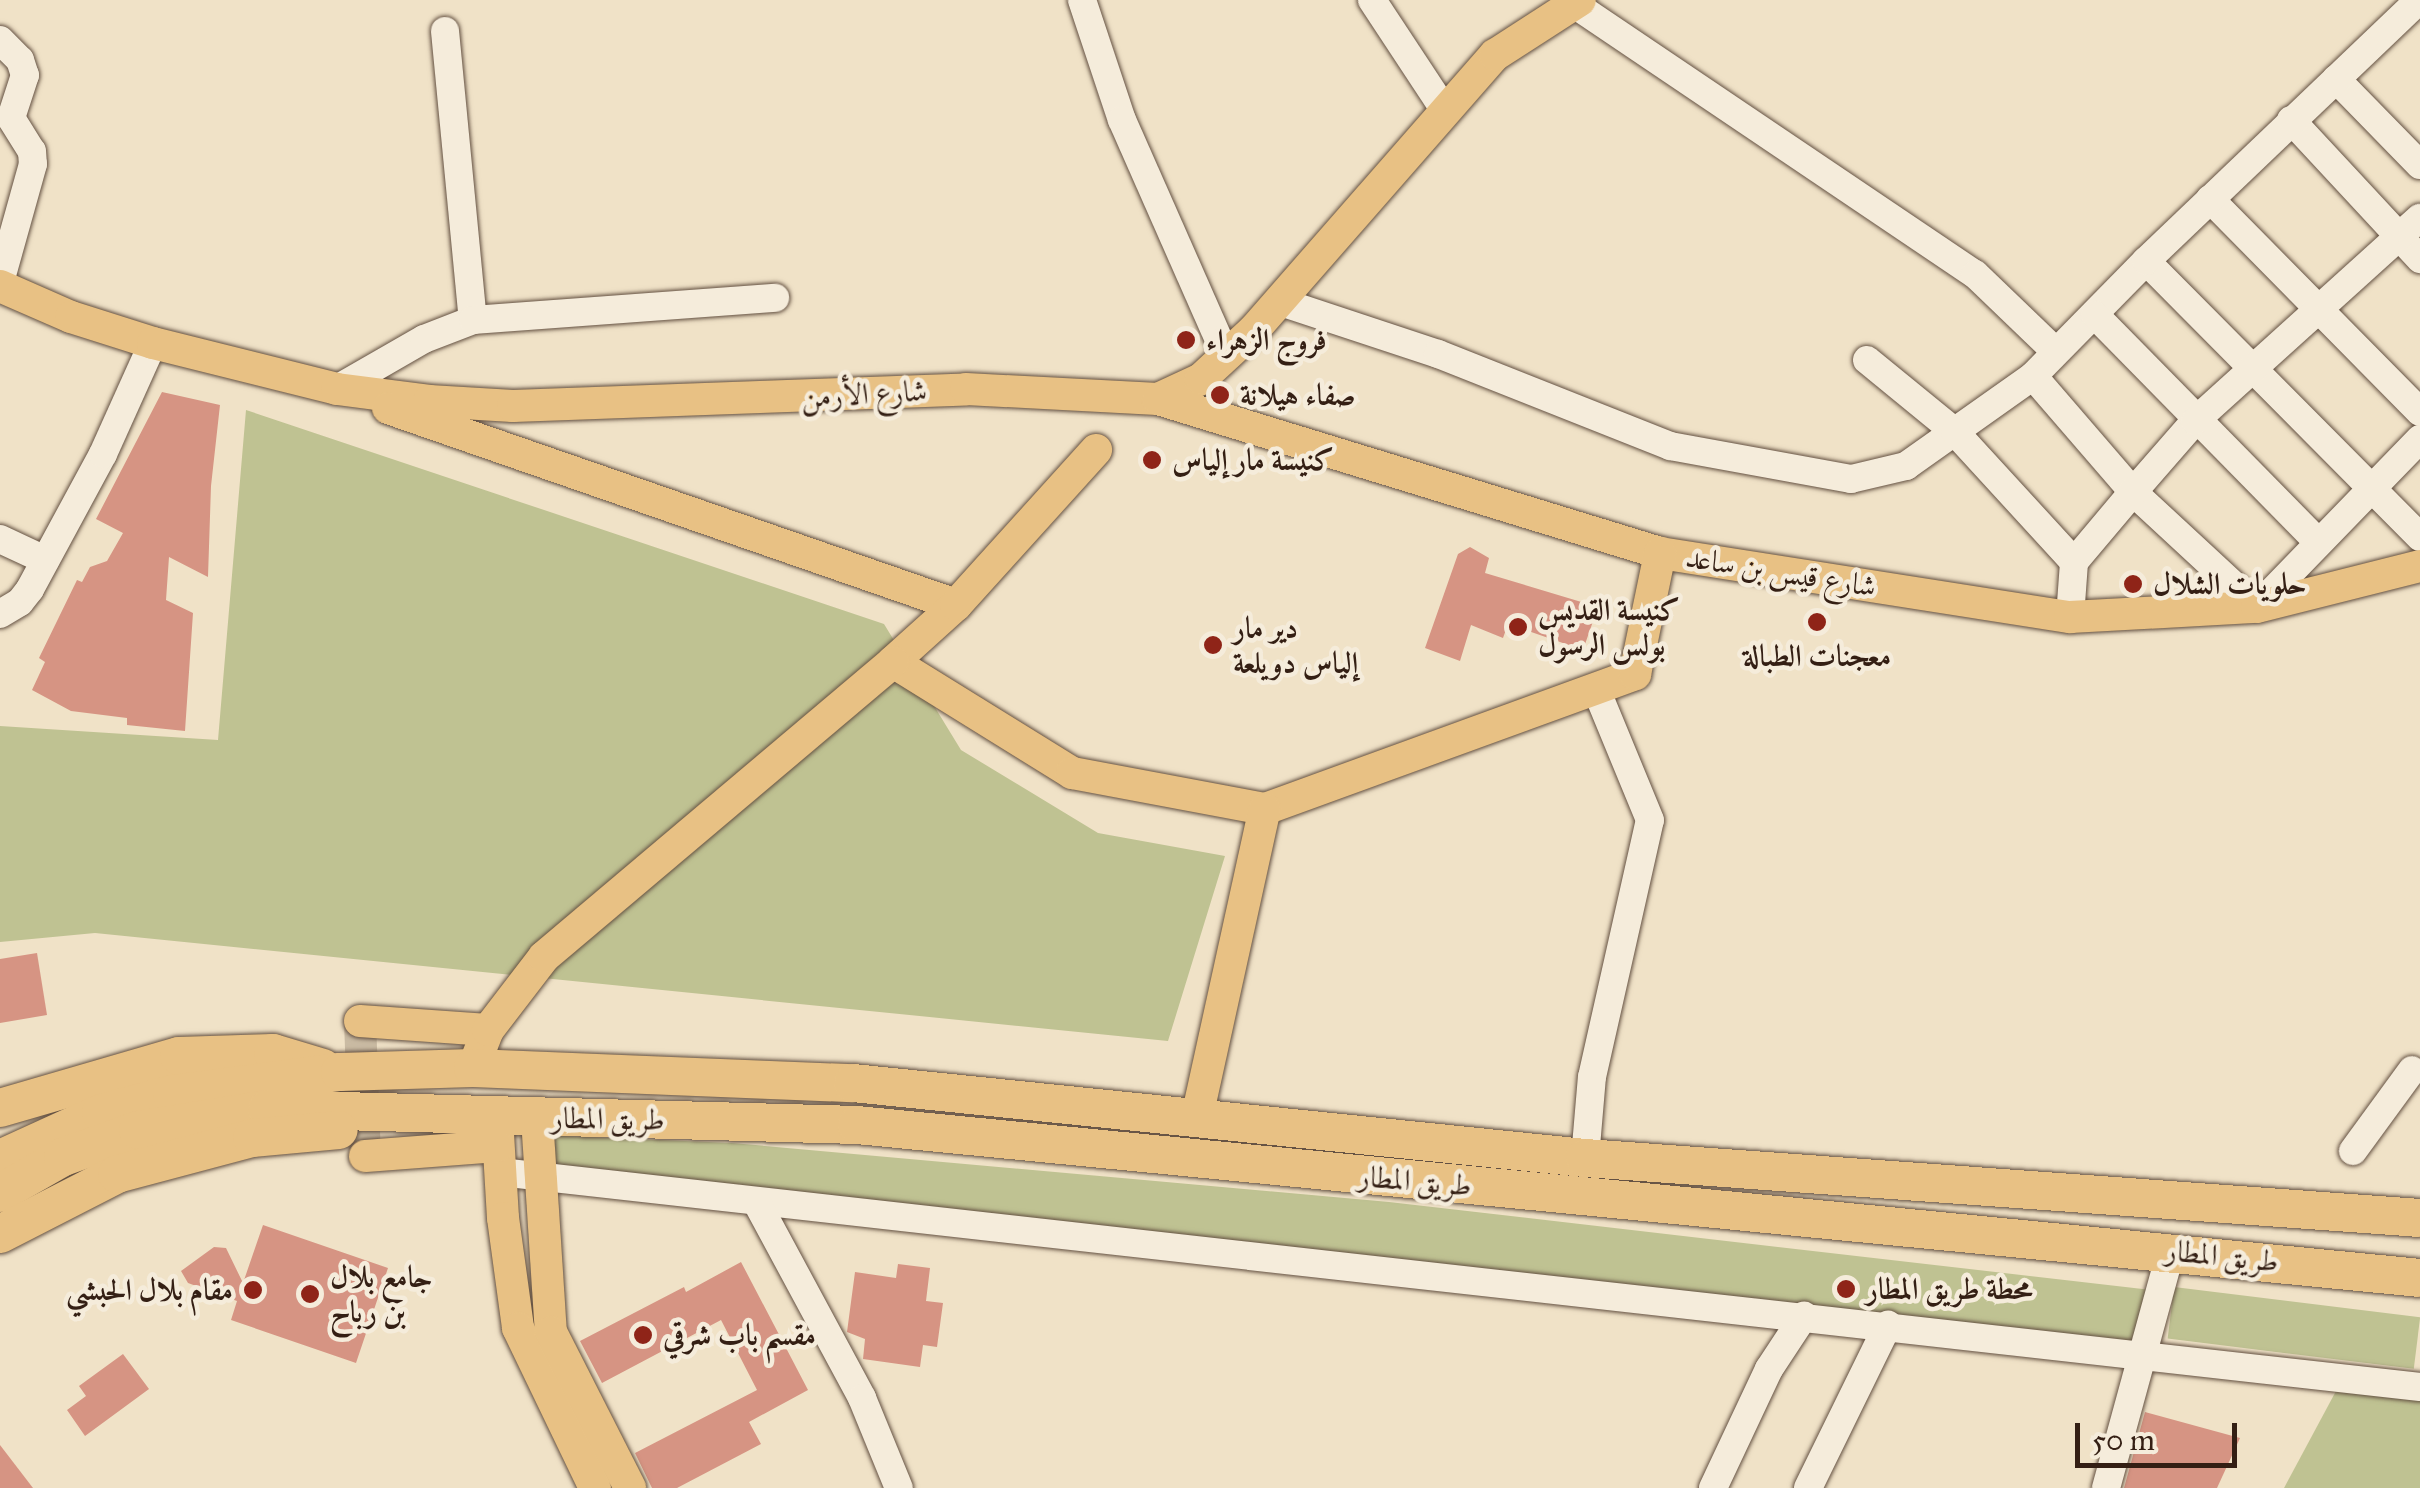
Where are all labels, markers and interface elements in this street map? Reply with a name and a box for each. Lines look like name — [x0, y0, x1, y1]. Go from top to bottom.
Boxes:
place label: فروج الزهراء — [1206, 322, 1327, 358]
marker: فروج الزهراء — [1175, 329, 1197, 351]
street label: شارع الأرمن — [800, 373, 928, 415]
place label: صفاء هيلانة — [1240, 377, 1356, 413]
marker: صفاء هيلانة — [1209, 384, 1231, 406]
place label: كنيسة مار إلياس — [1172, 442, 1334, 478]
marker: كنيسة مار إلياس — [1141, 449, 1163, 471]
street label: شارع قيس بن ساعد — [1683, 539, 1879, 605]
place label: حلويات الشلال — [2153, 566, 2306, 602]
marker: حلويات الشلال — [2122, 573, 2144, 595]
place label: كنيسة القديس بولس الرسول — [1538, 592, 1680, 662]
place label: دير مار إلياس دويلعة — [1233, 610, 1358, 680]
marker: معجنات الطبالة — [1806, 611, 1828, 633]
marker: كنيسة القديس بولس الرسول — [1507, 616, 1529, 638]
marker: دير مار إلياس دويلعة — [1202, 634, 1224, 656]
place label: معجنات الطبالة — [1743, 638, 1891, 674]
street label: طريق المطار — [551, 1100, 665, 1138]
street label: طريق المطار — [1357, 1158, 1473, 1204]
street label: طريق المطار — [2164, 1232, 2280, 1280]
place label: جامع بلال بن رباح — [330, 1259, 432, 1330]
place label: محطة طريق المطار — [1866, 1271, 2032, 1307]
place label: مقام بلال الحبشي — [66, 1272, 233, 1308]
marker: محطة طريق المطار — [1835, 1278, 1857, 1300]
marker: مقام بلال الحبشي — [242, 1279, 264, 1301]
marker: جامع بلال بن رباح — [299, 1283, 321, 1305]
place label: مقسم باب شرقي — [663, 1317, 816, 1353]
marker: مقسم باب شرقي — [632, 1324, 654, 1346]
scale bar — [2080, 1403, 2242, 1465]
text: 50 m — [2092, 1422, 2155, 1458]

